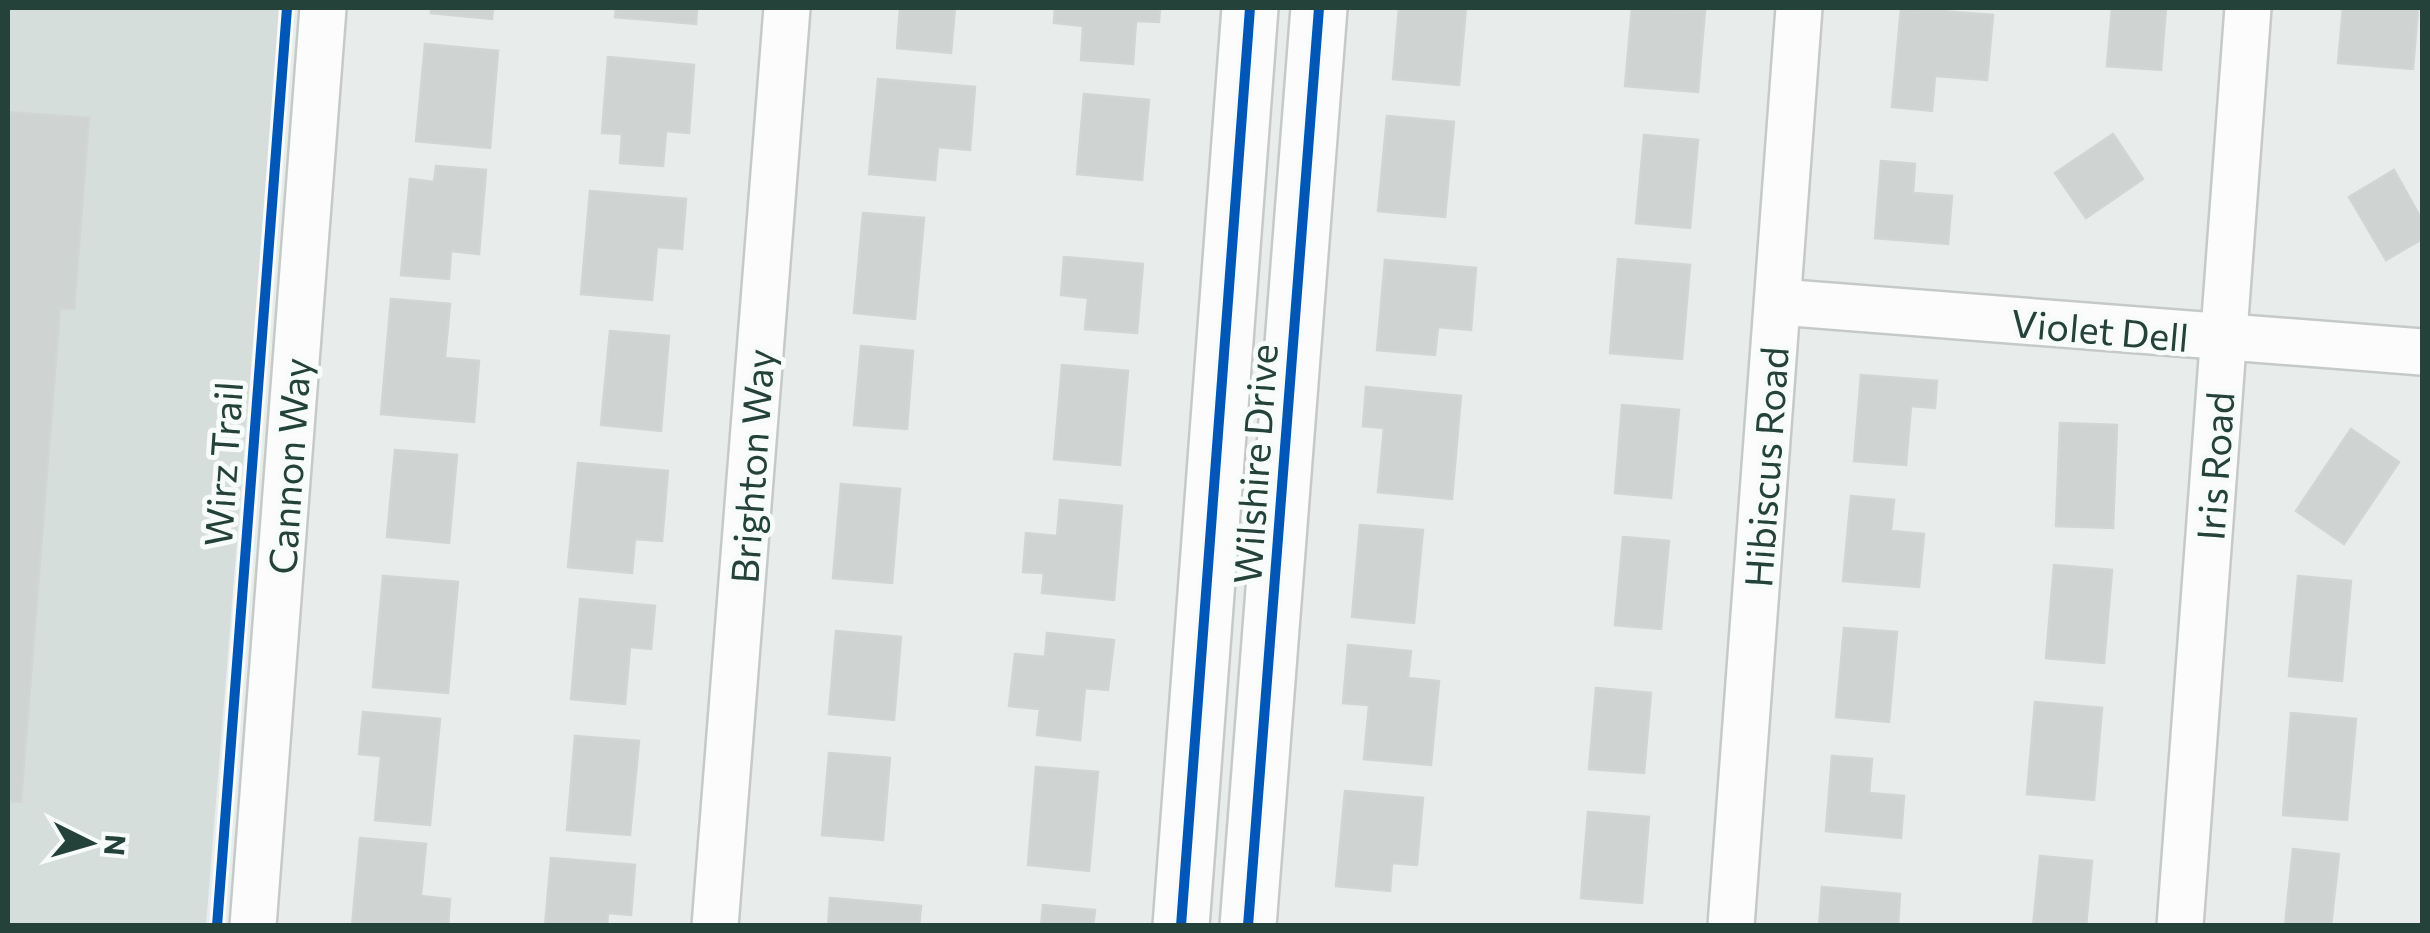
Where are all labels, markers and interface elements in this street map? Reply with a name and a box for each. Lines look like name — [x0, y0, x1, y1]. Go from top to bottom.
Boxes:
street label: Violet Dell — [2009, 298, 2191, 360]
street label: Wilshire Drive — [1222, 342, 1286, 586]
street label: Hibiscus Road — [1733, 345, 1797, 589]
street label: Brighton Way — [719, 347, 783, 585]
street label: Cannon Way — [257, 356, 319, 576]
street label: Wirz Trail — [193, 380, 251, 548]
street label: Iris Road — [2185, 390, 2243, 542]
north arrow — [40, 793, 140, 893]
text: N — [98, 833, 134, 857]

